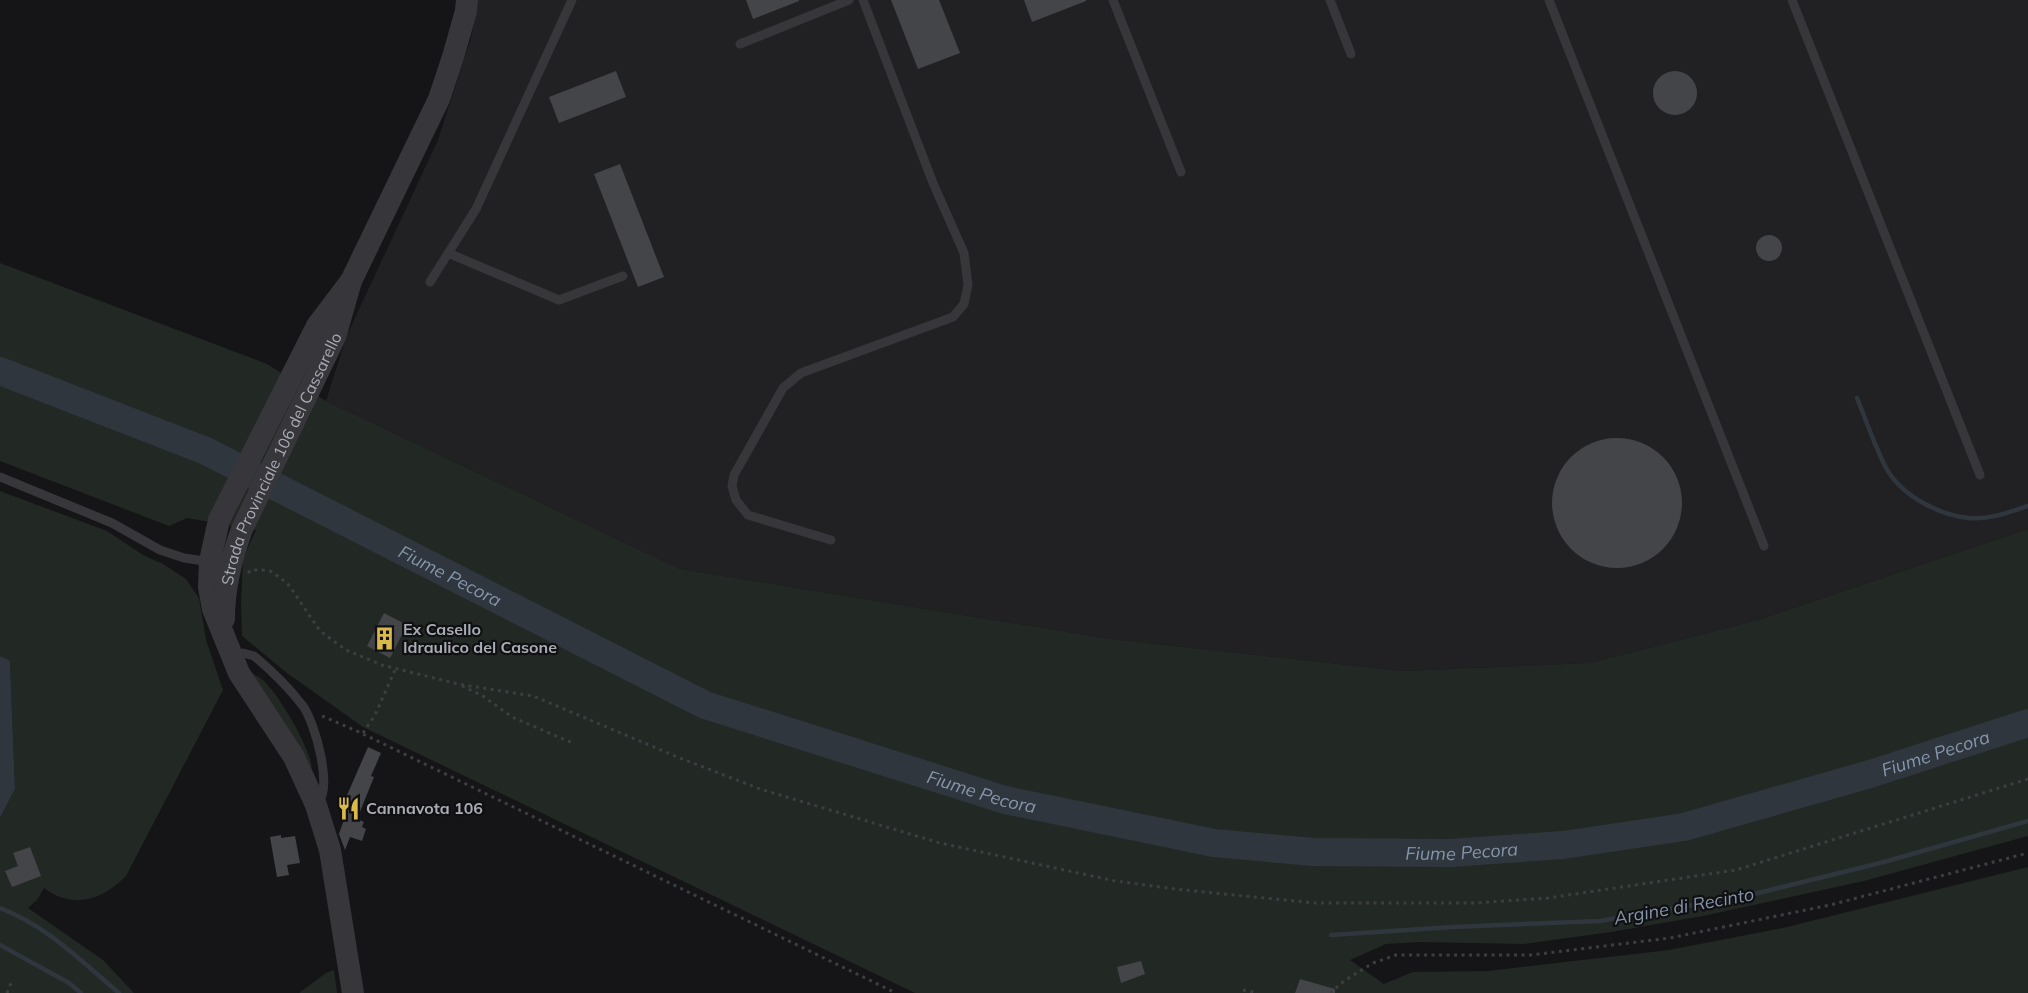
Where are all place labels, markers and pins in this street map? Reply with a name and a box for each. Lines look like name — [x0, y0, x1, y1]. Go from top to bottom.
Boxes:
place label: Ex Casello Idraulico del Casone — [403, 619, 557, 657]
building icon: Ex Casello Idraulico del Casone — [372, 625, 398, 651]
restaurant icon: Cannavota 106 — [335, 795, 361, 821]
place label: Cannavota 106 — [366, 798, 483, 818]

